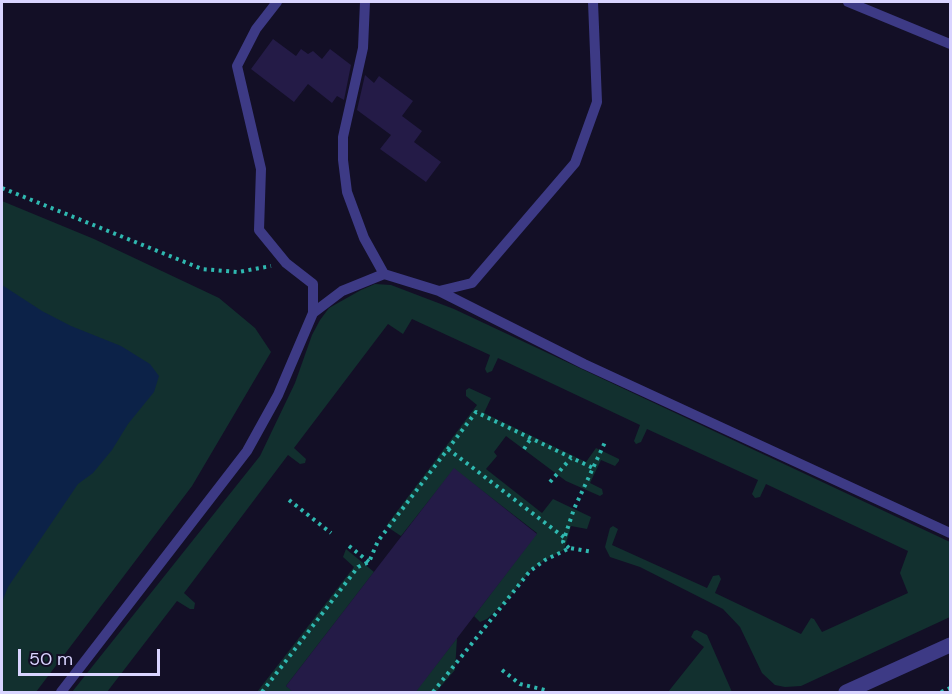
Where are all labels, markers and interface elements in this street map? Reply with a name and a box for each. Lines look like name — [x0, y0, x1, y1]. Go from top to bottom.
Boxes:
scale bar — [21, 637, 164, 675]
text: 50 m — [29, 647, 73, 671]

